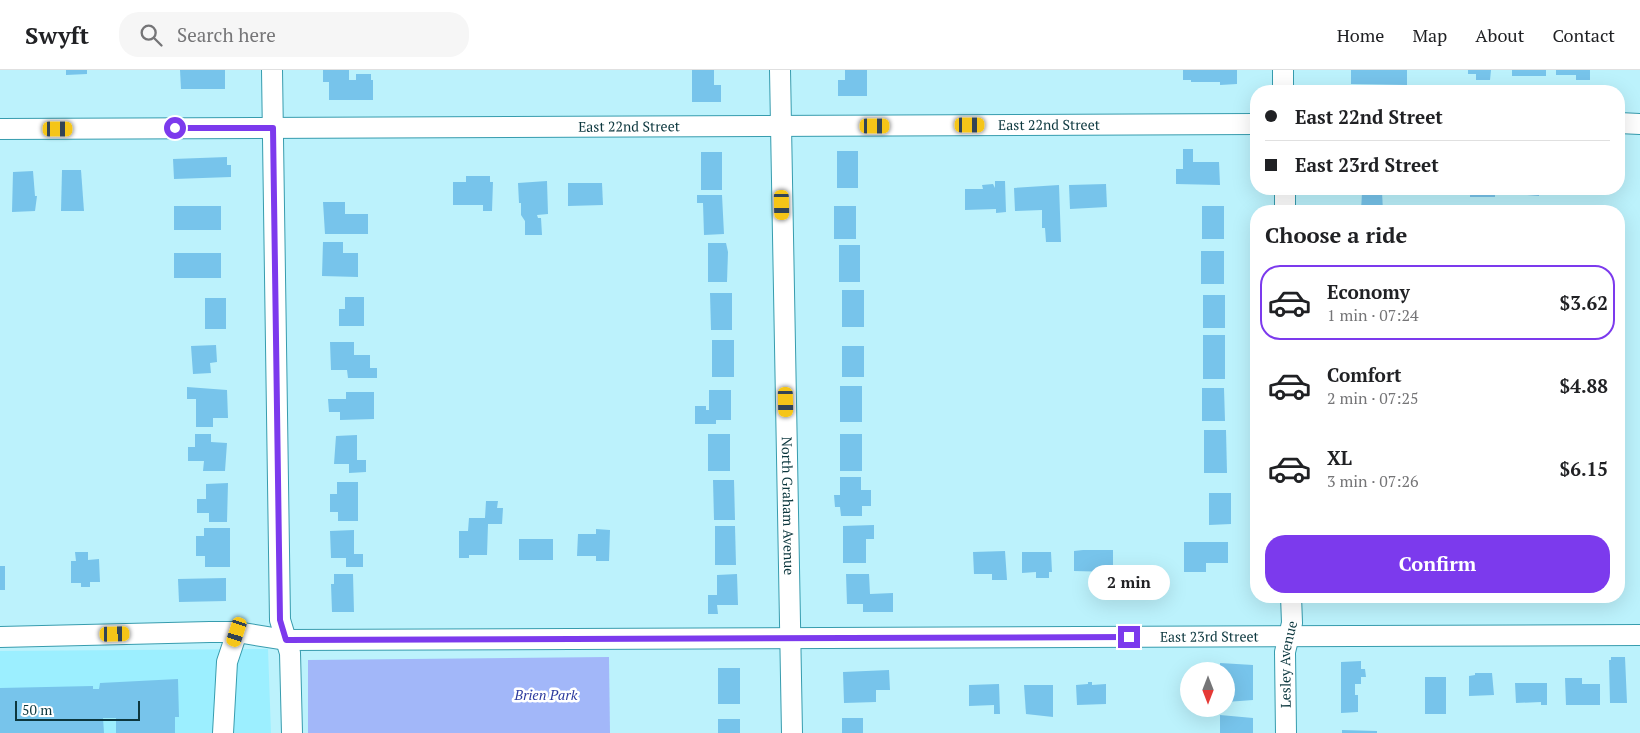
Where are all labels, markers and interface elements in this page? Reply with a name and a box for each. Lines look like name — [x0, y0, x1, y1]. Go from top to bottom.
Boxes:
search box — [119, 12, 469, 57]
text: Swyft — [25, 19, 89, 51]
icon: search — [137, 21, 165, 49]
text: Search here — [177, 22, 276, 47]
text: Home — [1337, 23, 1384, 47]
text: Map — [1412, 23, 1447, 47]
text: About — [1475, 23, 1524, 47]
text: Contact — [1552, 23, 1615, 47]
text: East 22nd Street — [1295, 104, 1443, 129]
street label: East 22nd Street — [998, 115, 1101, 134]
street label: East 22nd Street — [578, 116, 681, 136]
route start — [164, 117, 186, 139]
car — [955, 118, 985, 133]
car — [860, 119, 890, 134]
car — [43, 122, 73, 137]
text: East 23rd Street — [1295, 152, 1439, 177]
car — [774, 190, 789, 220]
text: Choose a ride — [1265, 220, 1407, 249]
text: Economy — [1327, 279, 1410, 304]
icon: car — [1267, 280, 1312, 325]
text: $3.62 — [1559, 290, 1608, 315]
text: 1 min · 07:24 — [1327, 304, 1419, 326]
text: Comfort — [1327, 362, 1402, 387]
icon: car — [1267, 363, 1312, 408]
text: $4.88 — [1559, 373, 1608, 398]
car — [778, 387, 793, 417]
text: 2 min · 07:25 — [1327, 387, 1419, 409]
street label: North Graham Avenue — [778, 436, 799, 575]
text: XL — [1327, 445, 1352, 470]
icon: car — [1267, 446, 1312, 491]
text: $6.15 — [1559, 456, 1608, 481]
text: 3 min · 07:26 — [1327, 470, 1419, 492]
button: Confirm — [1265, 535, 1610, 593]
callout: 2 min — [1088, 564, 1170, 600]
text: 2 min — [1107, 571, 1151, 593]
car — [225, 615, 248, 649]
street label: Lesley Avenue — [1275, 619, 1301, 708]
car — [99, 626, 130, 642]
route end — [1118, 626, 1140, 648]
street label: East 23rd Street — [1160, 626, 1260, 646]
north arrow — [1180, 662, 1235, 718]
map controls — [1180, 662, 1235, 717]
park label: Brien Park — [514, 685, 578, 704]
scale bar — [15, 698, 140, 721]
text: 50 m — [22, 700, 52, 719]

